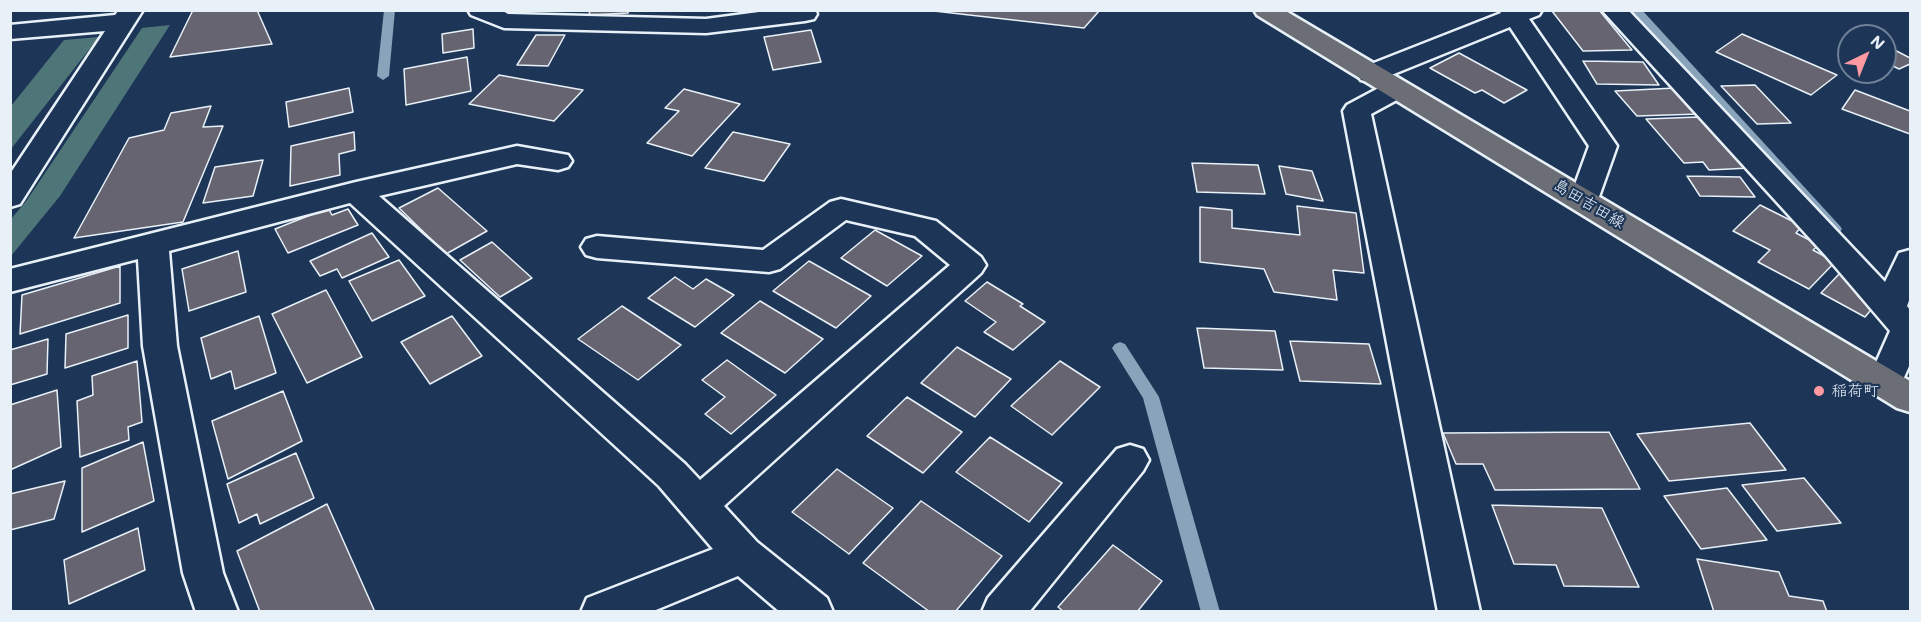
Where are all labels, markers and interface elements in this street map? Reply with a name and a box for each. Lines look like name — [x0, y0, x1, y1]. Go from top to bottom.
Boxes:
north arrow — [1837, 24, 1897, 84]
text: N — [1867, 30, 1890, 54]
street label: 島田吉田線 — [1550, 175, 1628, 233]
place label: 稲荷町 — [1831, 381, 1879, 401]
marker: 稲荷町 — [1812, 384, 1826, 398]

